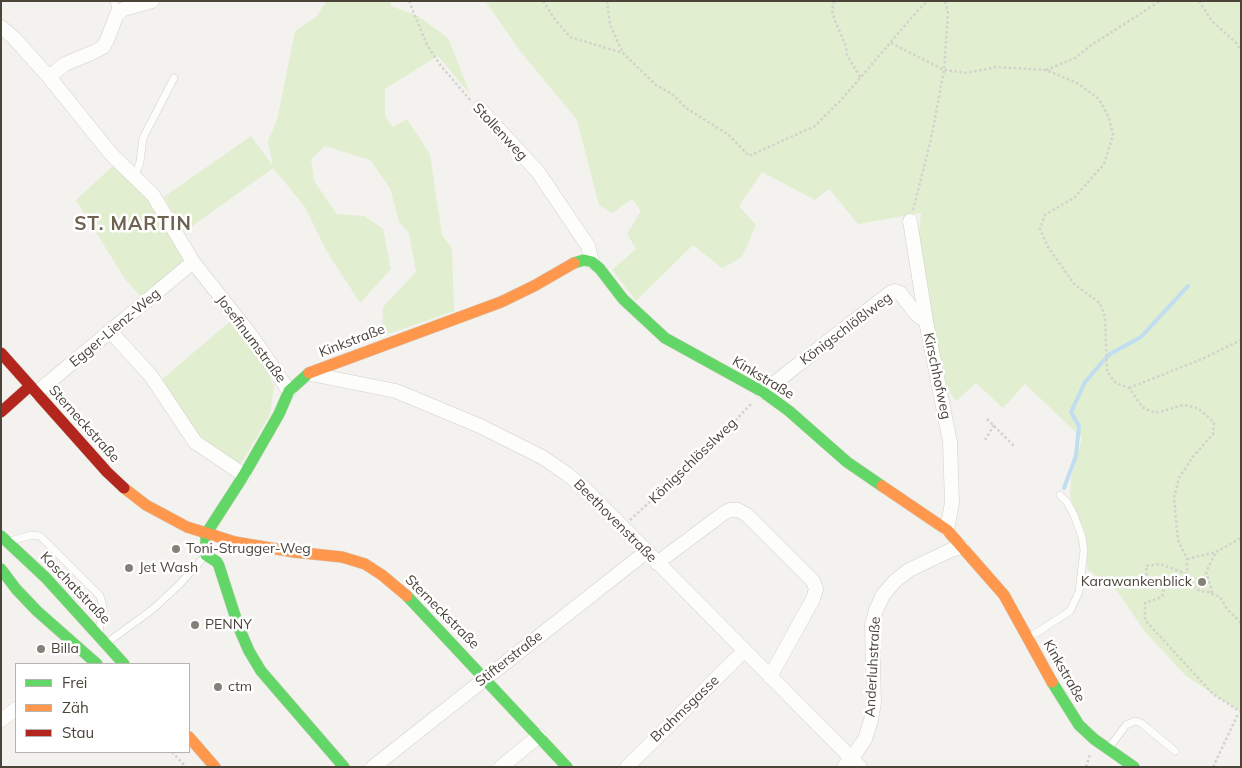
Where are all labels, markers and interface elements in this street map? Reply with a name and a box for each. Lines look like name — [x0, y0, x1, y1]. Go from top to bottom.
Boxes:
street label: Stollenweg — [469, 100, 531, 164]
district label: ST. MARTIN — [73, 213, 193, 235]
street label: Egger-Lienz-Weg — [66, 285, 164, 371]
street label: Königschlößlweg — [797, 289, 895, 369]
street label: Josefinumstraße — [213, 292, 289, 386]
street label: Kinkstraße — [317, 321, 387, 361]
street label: Kirschhofweg — [920, 331, 954, 421]
street label: Kinkstraße — [729, 353, 797, 403]
street label: Sterneckstraße — [45, 382, 123, 466]
street label: Königschlösslweg — [646, 415, 740, 507]
street label: Beethovenstraße — [570, 476, 660, 566]
place label: Toni-Strugger-Weg — [186, 541, 311, 557]
marker: Toni-Strugger-Weg — [170, 543, 182, 555]
street label: Koschatstraße — [36, 548, 114, 628]
place label: Jet Wash — [139, 560, 198, 576]
marker: Jet Wash — [123, 562, 135, 574]
street label: Sterneckstraße — [402, 572, 482, 652]
place label: Karawankenblick — [1081, 574, 1192, 590]
marker: Karawankenblick — [1196, 576, 1208, 588]
street label: Anderluhstraße — [862, 616, 884, 718]
place label: PENNY — [205, 617, 252, 633]
marker: PENNY — [189, 619, 201, 631]
street label: Stifterstraße — [472, 628, 546, 690]
street label: Kinkstraße — [1039, 637, 1089, 705]
place label: Billa — [51, 641, 79, 657]
marker: Billa — [35, 643, 47, 655]
legend — [15, 663, 190, 753]
street label: Brahmsgasse — [647, 672, 723, 746]
text: Frei — [62, 673, 87, 692]
place label: ctm — [228, 679, 252, 695]
marker: ctm — [212, 681, 224, 693]
text: Zäh — [62, 698, 89, 717]
text: Stau — [62, 723, 94, 742]

